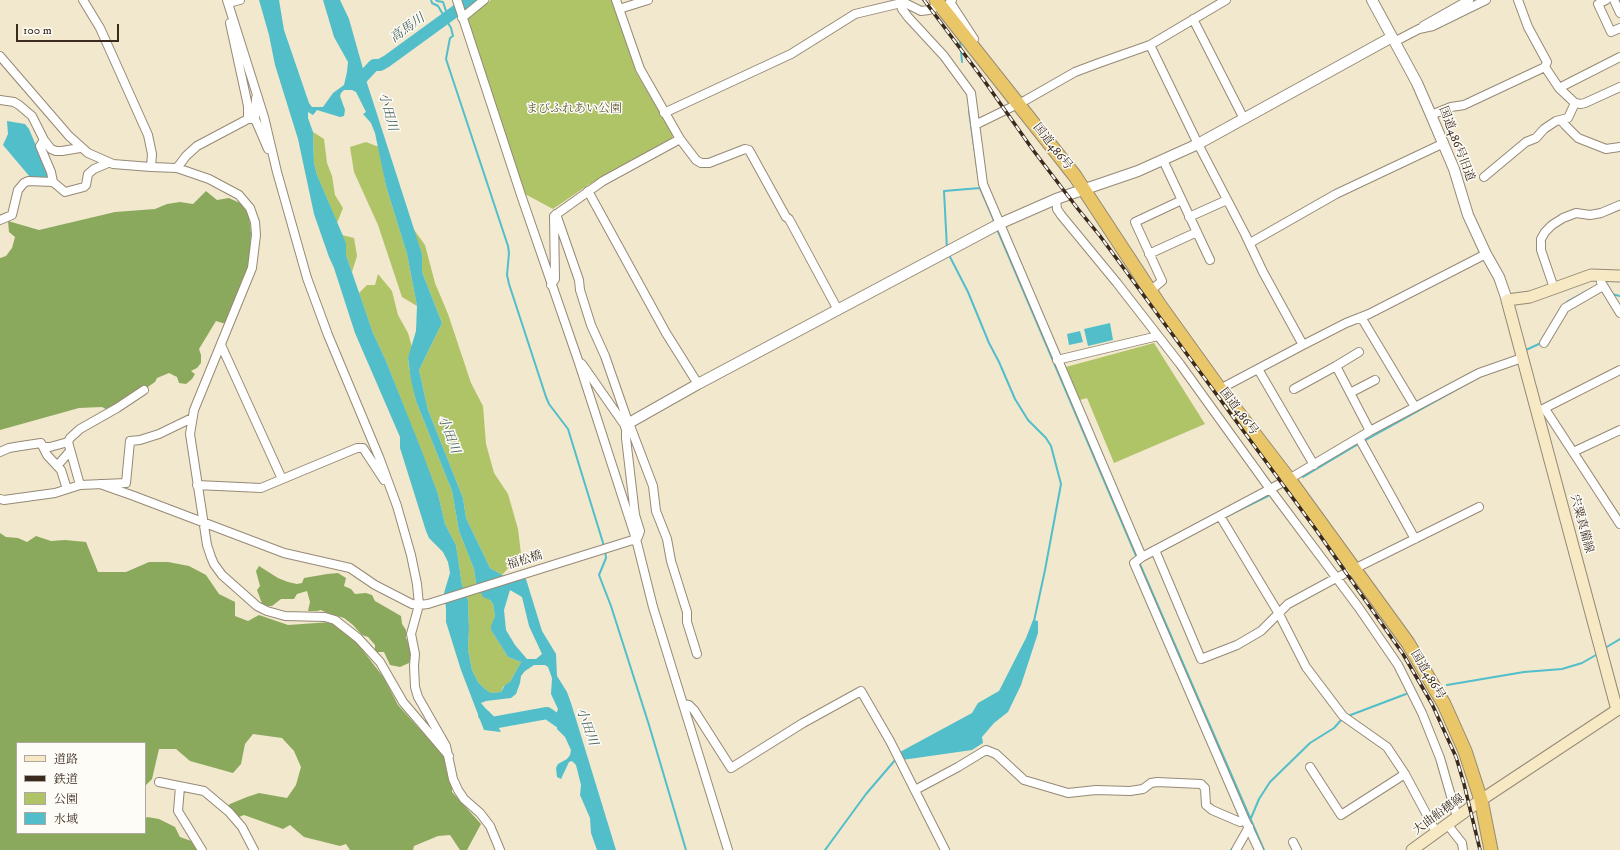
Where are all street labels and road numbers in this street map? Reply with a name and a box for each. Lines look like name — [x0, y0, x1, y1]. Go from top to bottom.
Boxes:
street label: 国道486号旧道 — [1435, 104, 1477, 184]
street label: 国道486号 — [1029, 121, 1075, 173]
street label: 国道486号 — [1216, 386, 1260, 438]
street label: 宍粟真備線 — [1566, 493, 1596, 555]
street label: 福松橋 — [506, 549, 544, 573]
street label: 国道486号 — [1407, 648, 1447, 702]
street label: 大曲船穂線 — [1410, 792, 1468, 838]

